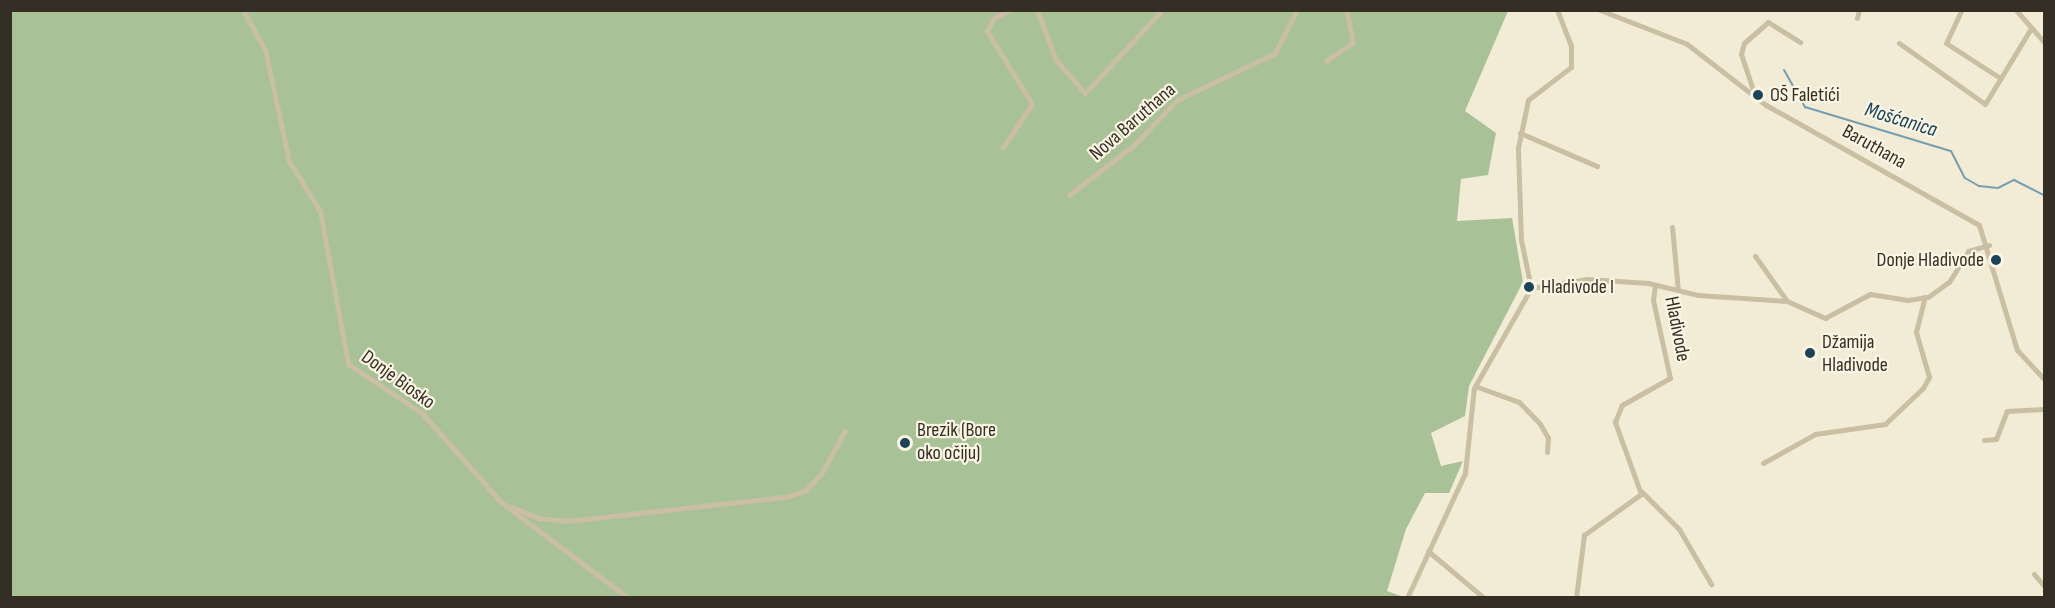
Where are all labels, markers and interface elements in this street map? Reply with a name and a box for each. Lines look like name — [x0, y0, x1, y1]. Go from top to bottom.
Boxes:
street label: Nova Baruthana — [1085, 78, 1181, 166]
place label: OŠ Faletići — [1770, 83, 1840, 107]
marker: OŠ Faletići — [1751, 88, 1765, 102]
water label: Mošćanica — [1862, 97, 1940, 143]
street label: Baruthana — [1838, 120, 1910, 174]
place label: Donje Hladivode — [1877, 248, 1984, 272]
marker: Donje Hladivode — [1989, 253, 2003, 267]
place label: Hladivode I — [1541, 275, 1614, 299]
marker: Hladivode I — [1522, 280, 1536, 294]
street label: Hladivode — [1659, 294, 1695, 364]
place label: Džamija Hladivode — [1822, 330, 1888, 377]
street label: Donje Biosko — [356, 345, 440, 415]
marker: Džamija Hladivode — [1803, 346, 1817, 360]
place label: Brezik (Bore oko očiju) — [917, 419, 996, 466]
marker: Brezik (Bore oko očiju) — [898, 436, 912, 450]

